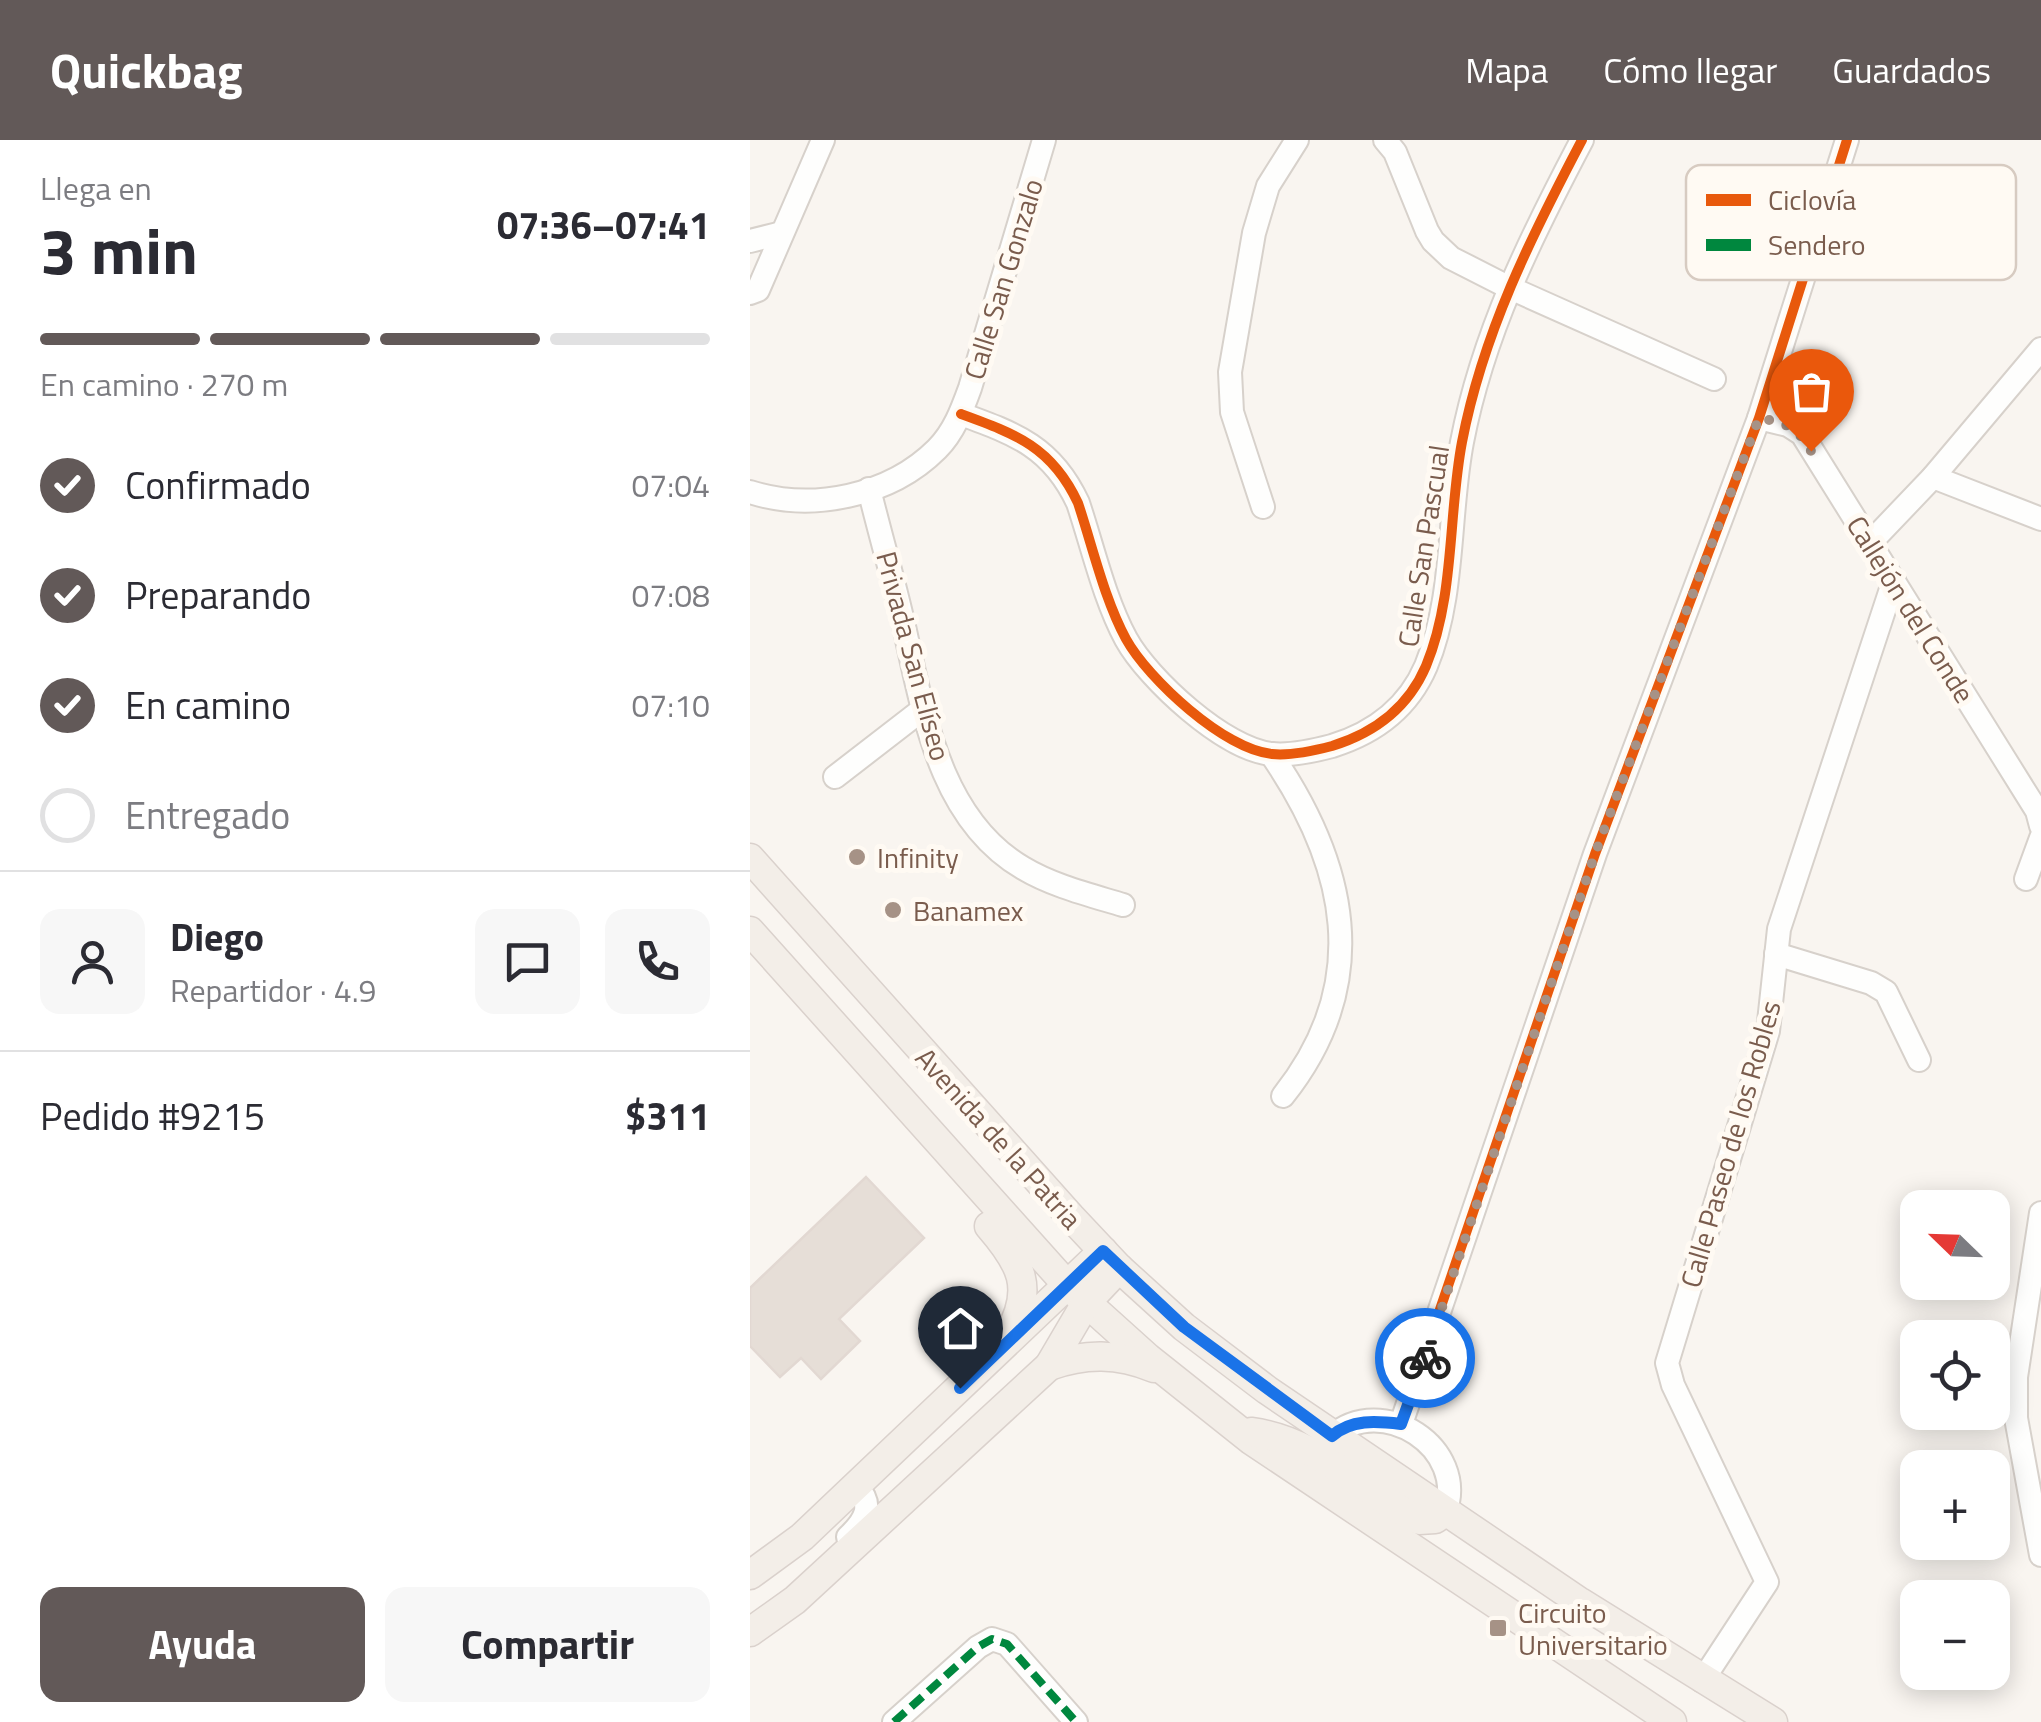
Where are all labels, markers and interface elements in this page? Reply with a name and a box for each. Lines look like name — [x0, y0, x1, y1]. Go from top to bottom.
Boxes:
text: Quickbag — [50, 34, 243, 107]
text: Mapa — [1465, 43, 1548, 97]
text: Cómo llegar — [1603, 43, 1777, 97]
text: Guardados — [1832, 43, 1991, 97]
text: Llega en — [40, 164, 152, 212]
legend — [1686, 165, 2016, 280]
street label: Calle San Gonzalo — [952, 173, 1054, 385]
text: Ciclovía — [1768, 178, 1856, 221]
text: 07:36–07:41 — [497, 196, 710, 254]
text: 3 min — [40, 200, 198, 299]
text: Sendero — [1768, 223, 1866, 266]
pin — [1769, 349, 1854, 452]
text: En camino · 270 m — [40, 360, 288, 408]
icon: bag — [1784, 364, 1839, 419]
street label: Calle San Pascual — [1386, 442, 1460, 650]
text: Confirmado — [125, 456, 311, 514]
icon: check — [40, 458, 95, 513]
text: 07:04 — [631, 461, 710, 509]
street label: Callejón del Conde — [1836, 507, 1986, 711]
street label: Privada San Elíseo — [865, 547, 963, 765]
text: Preparando — [125, 566, 311, 624]
icon: check — [40, 568, 95, 623]
text: 07:08 — [631, 571, 710, 619]
text: En camino — [125, 676, 291, 734]
icon: check — [40, 678, 95, 733]
text: 07:10 — [631, 681, 710, 729]
text: Entregado — [125, 786, 290, 844]
place label: Infinity — [877, 836, 959, 879]
marker: Infinity — [846, 846, 868, 868]
place label: Banamex — [913, 889, 1024, 932]
marker: Banamex — [882, 899, 904, 921]
text: Diego — [170, 908, 264, 966]
button: person — [40, 909, 145, 1014]
button: chat — [475, 909, 580, 1014]
button: phone — [605, 909, 710, 1014]
text: Repartidor · 4.9 — [170, 966, 376, 1014]
street label: Calle Paseo de los Robles — [1668, 995, 1792, 1293]
street label: Avenida de la Patria — [906, 1038, 1092, 1238]
text: Pedido #9215 — [40, 1087, 265, 1145]
text: $311 — [625, 1087, 710, 1145]
north arrow — [1900, 1190, 2010, 1300]
map controls — [1900, 1190, 2010, 1690]
pin — [918, 1286, 1003, 1389]
icon: home — [933, 1301, 988, 1356]
courier — [1375, 1308, 1475, 1408]
button: locate — [1900, 1320, 2010, 1430]
icon: bike — [1398, 1331, 1453, 1386]
button: + — [1900, 1450, 2010, 1560]
button: − — [1900, 1580, 2010, 1690]
button: Ayuda — [40, 1587, 365, 1702]
button: Compartir — [385, 1587, 710, 1702]
place label: Circuito Universitario — [1518, 1591, 1668, 1666]
marker: Circuito Universitario — [1487, 1617, 1509, 1639]

